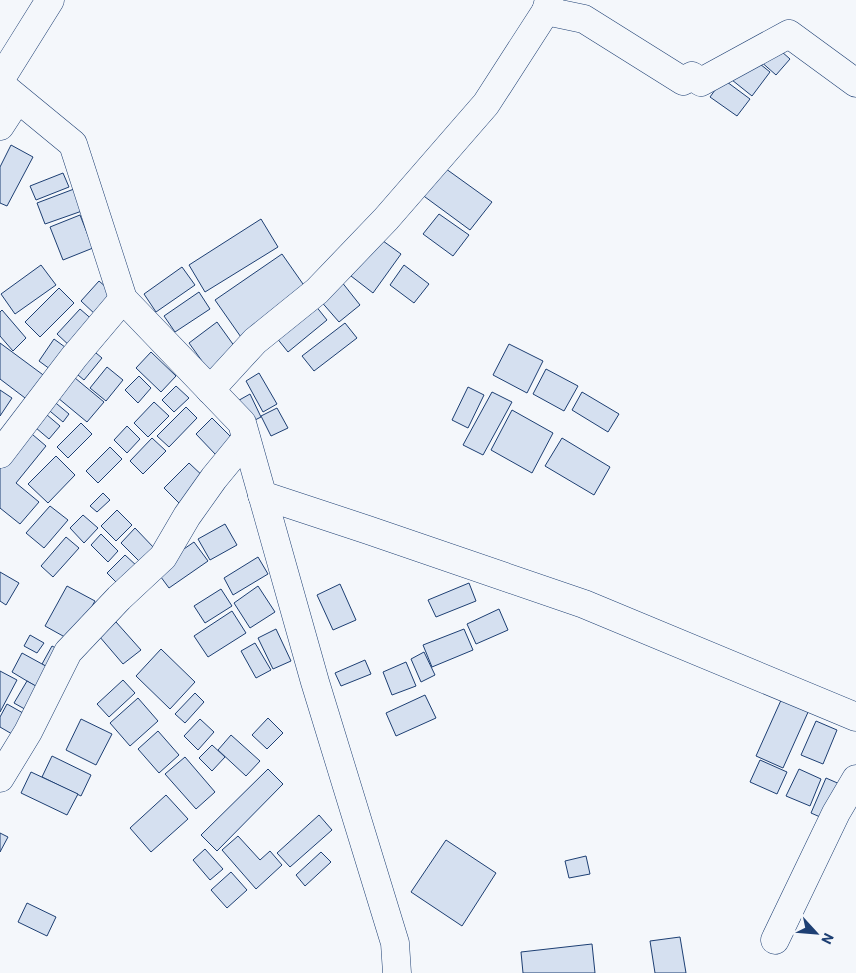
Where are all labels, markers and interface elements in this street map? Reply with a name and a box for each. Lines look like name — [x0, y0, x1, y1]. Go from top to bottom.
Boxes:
north arrow — [791, 908, 841, 958]
text: N — [818, 931, 837, 947]

